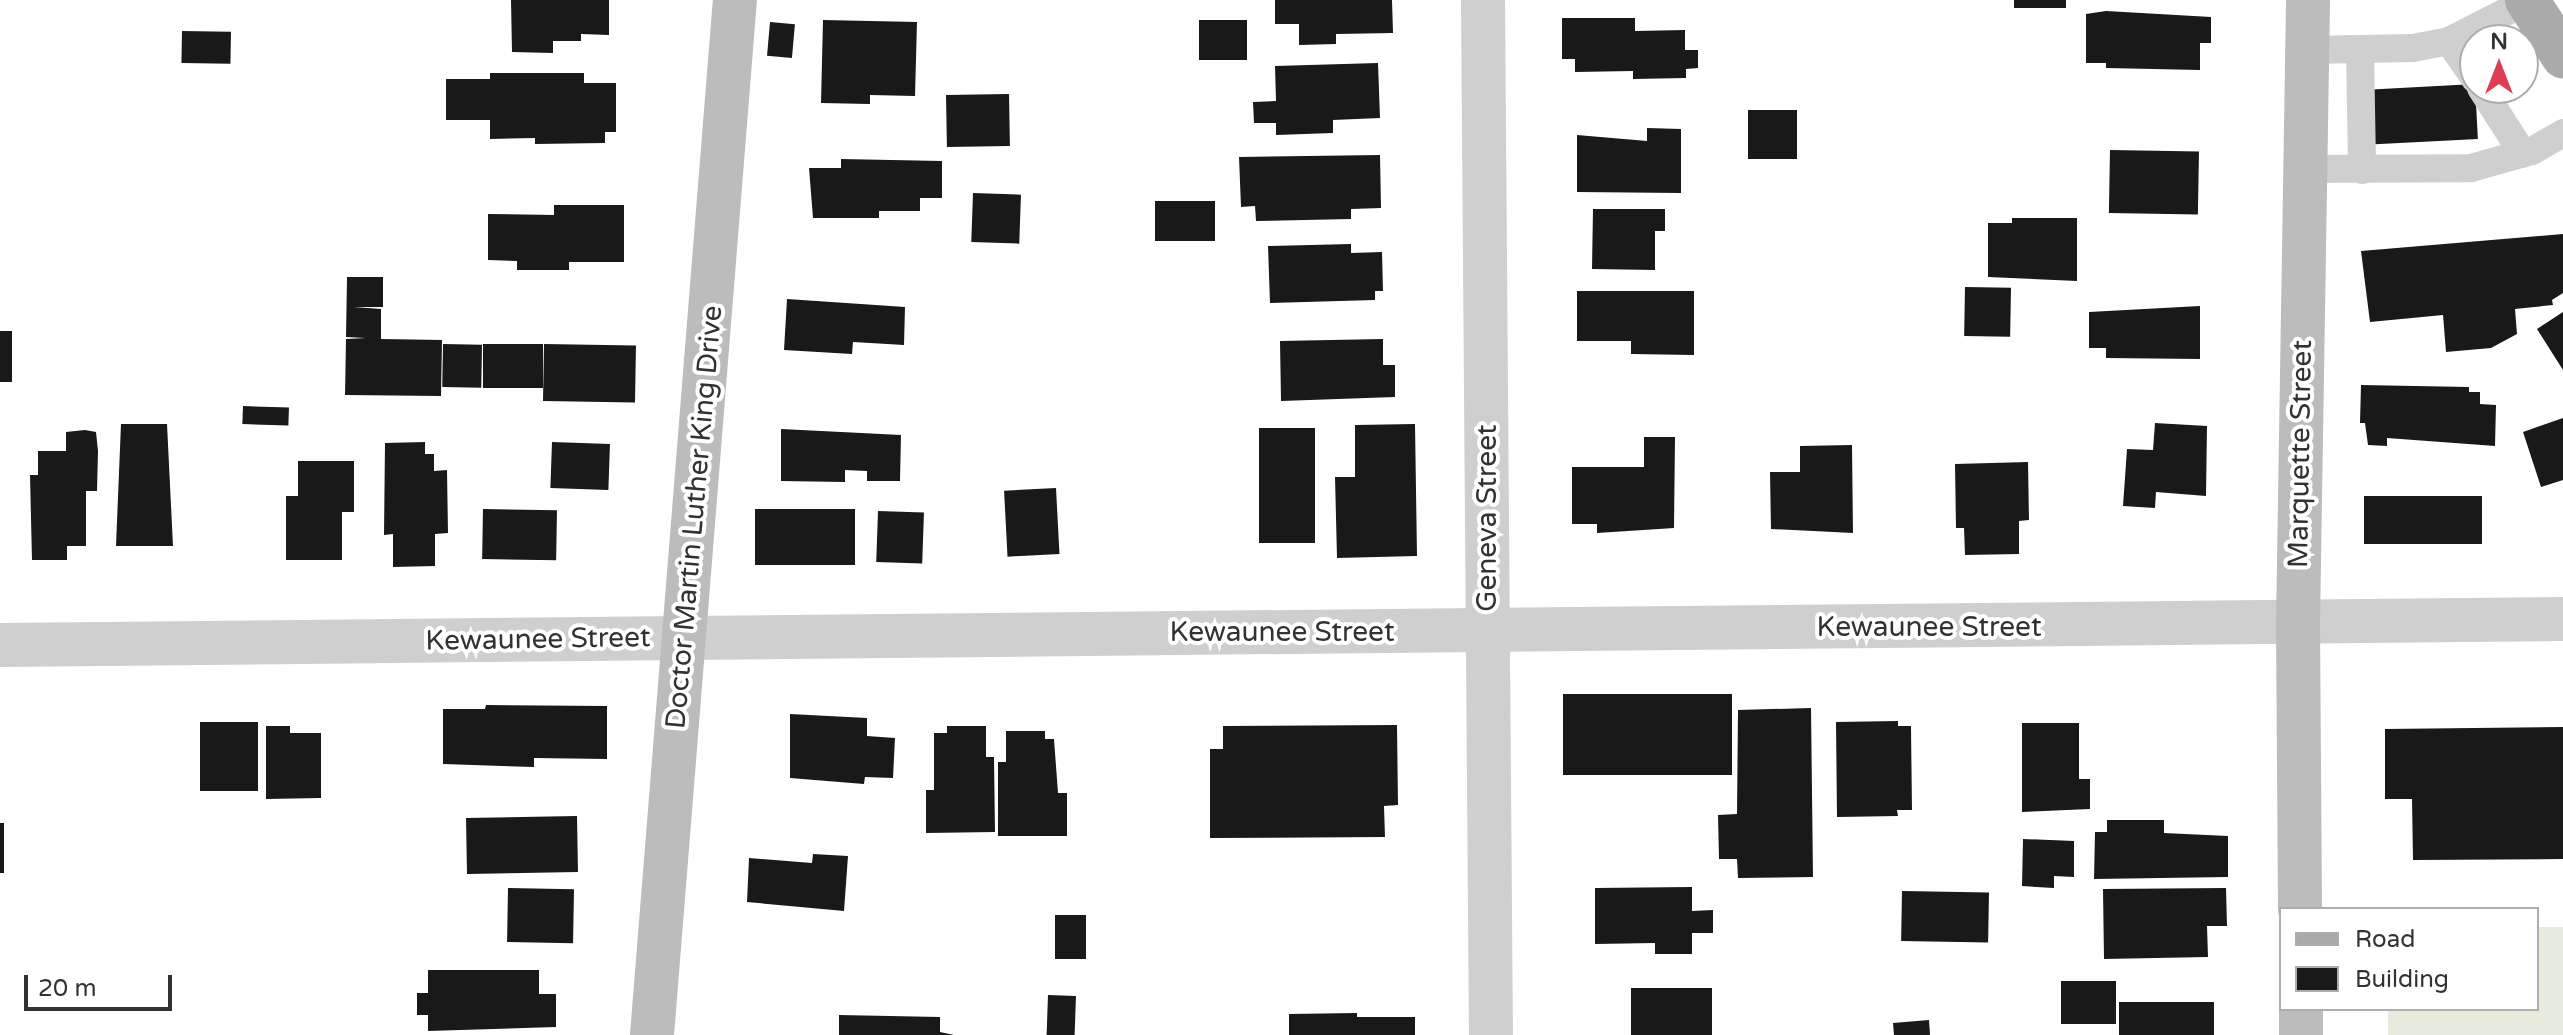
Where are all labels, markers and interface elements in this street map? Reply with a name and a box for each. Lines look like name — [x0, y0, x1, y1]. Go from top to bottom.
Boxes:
north arrow — [2459, 24, 2539, 104]
text: N — [2490, 29, 2508, 55]
street label: Doctor Martin Luther King Drive — [659, 304, 729, 730]
street label: Marquette Street — [2281, 340, 2319, 568]
street label: Geneva Street — [1470, 424, 1504, 612]
street label: Kewaunee Street — [1816, 610, 2042, 644]
street label: Kewaunee Street — [1169, 615, 1395, 649]
street label: Kewaunee Street — [425, 620, 651, 658]
legend — [2279, 907, 2539, 1011]
text: Road — [2355, 925, 2415, 954]
scale bar — [28, 959, 176, 1009]
text: Building — [2355, 965, 2449, 994]
text: 20 m — [38, 974, 96, 1003]

